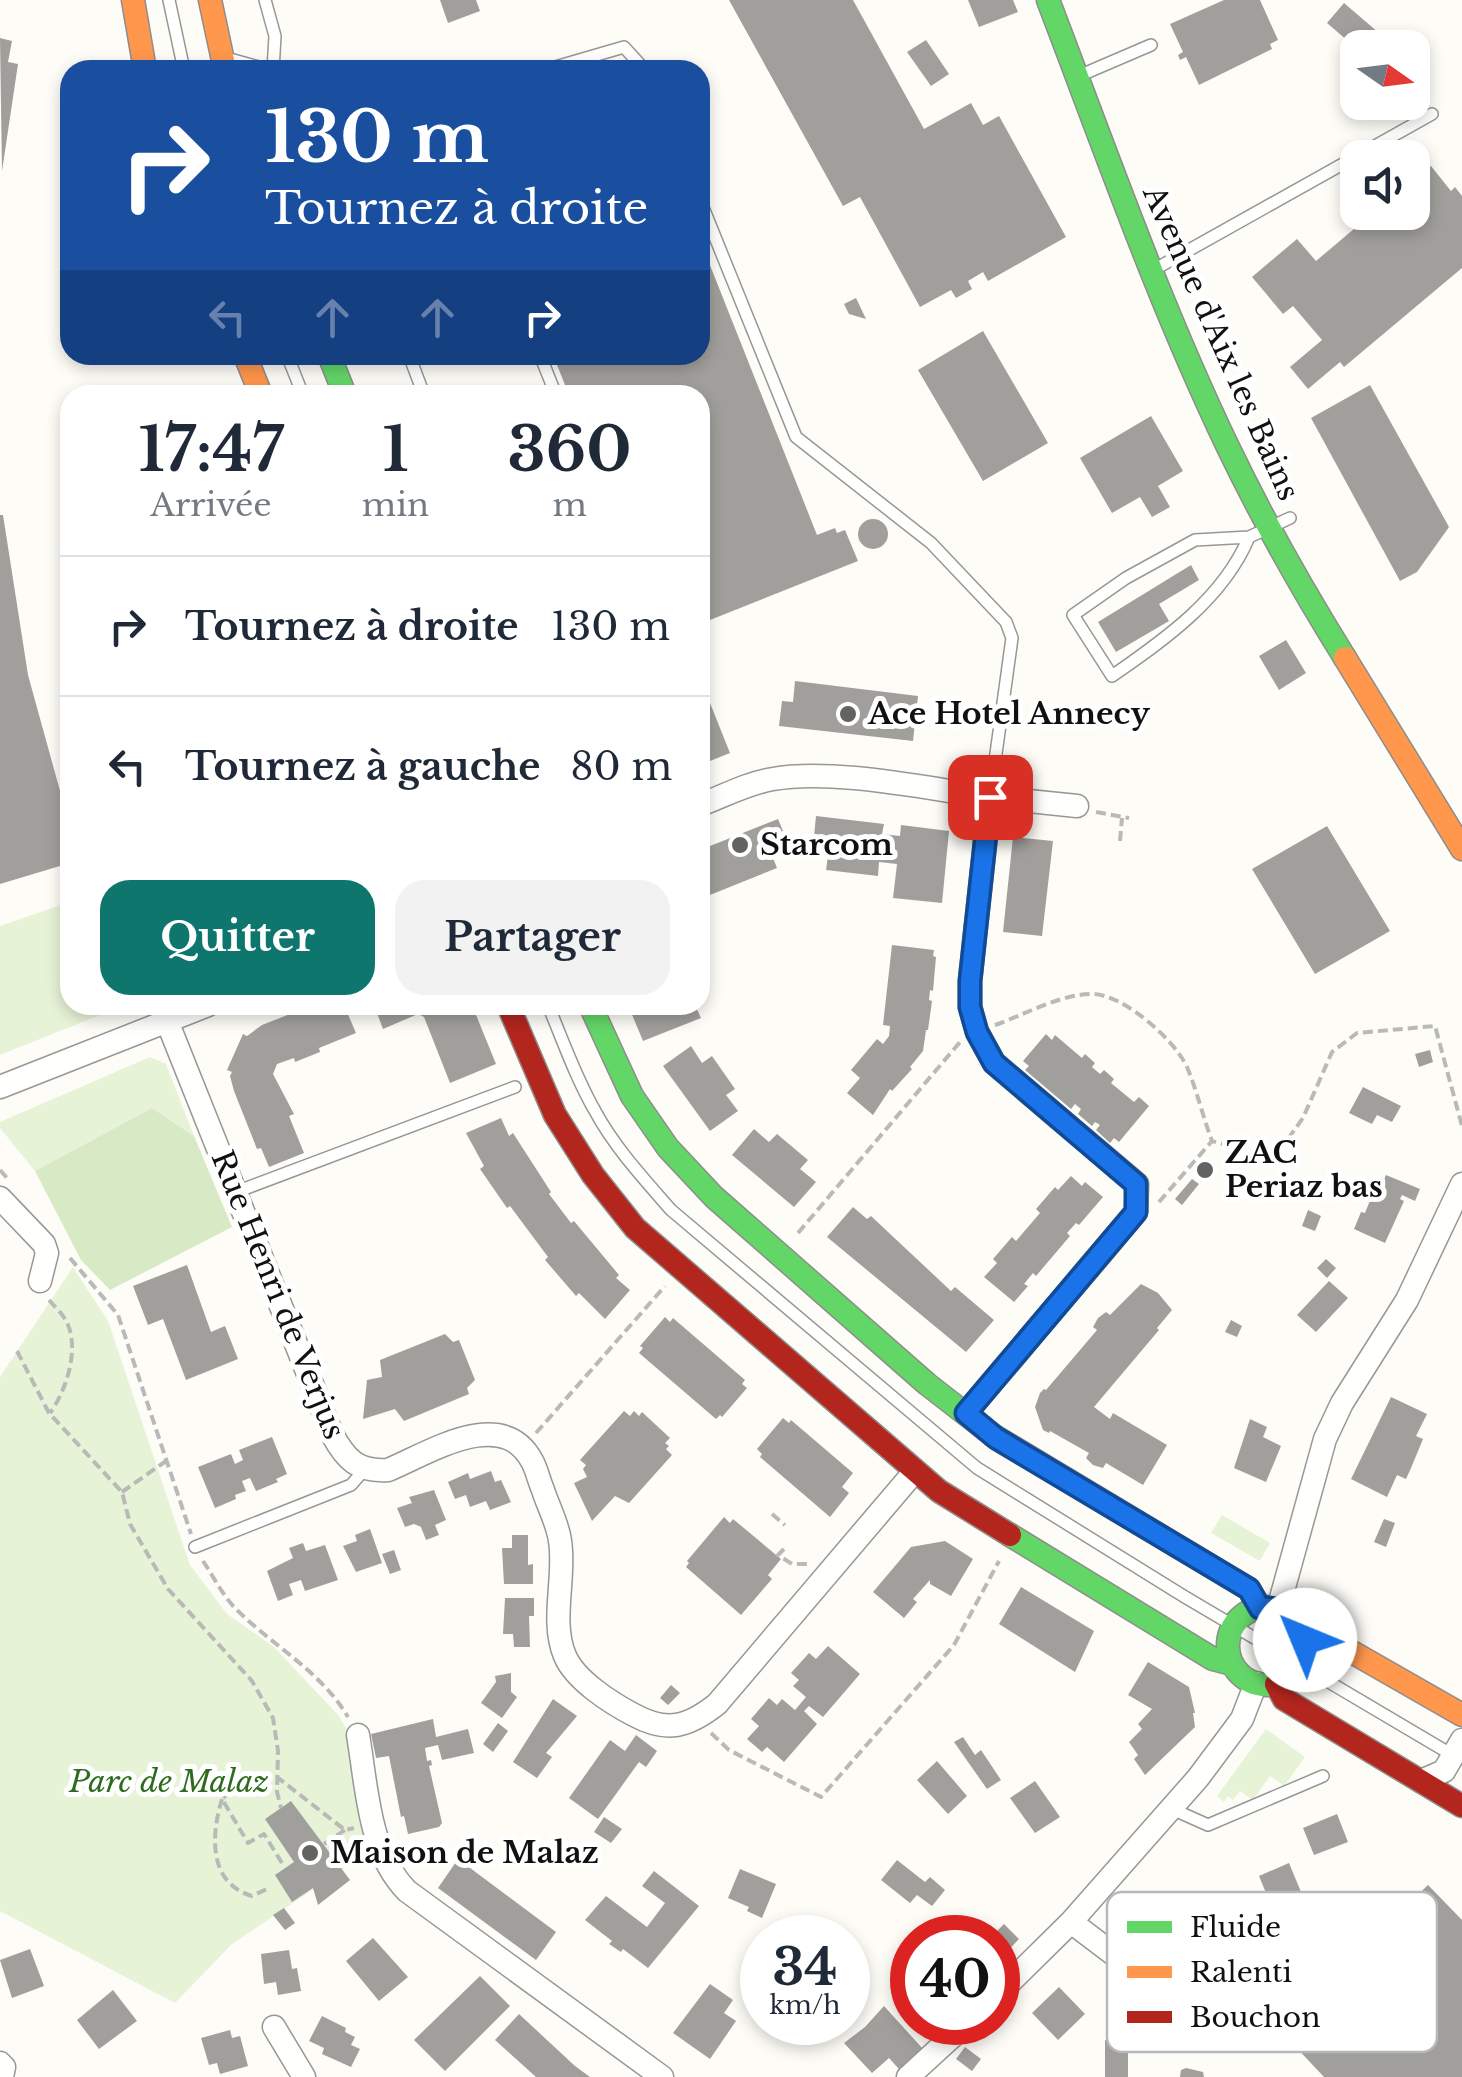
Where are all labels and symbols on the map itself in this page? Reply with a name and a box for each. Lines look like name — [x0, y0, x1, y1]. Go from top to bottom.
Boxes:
north arrow — [1340, 30, 1430, 120]
street label: Avenue d'Aix les Bains — [1135, 179, 1308, 506]
place label: Ace Hotel Annecy — [867, 695, 1150, 732]
marker: Ace Hotel Annecy — [837, 703, 859, 725]
pin — [948, 755, 1033, 840]
place label: Starcom — [760, 826, 893, 863]
marker: Starcom — [729, 834, 751, 856]
place label: ZAC Periaz bas — [1225, 1134, 1383, 1205]
street label: Rue Henri de Verjus — [204, 1145, 353, 1444]
marker: ZAC Periaz bas — [1194, 1159, 1216, 1181]
position arrow — [1253, 1588, 1357, 1692]
park label: Parc de Malaz — [68, 1763, 269, 1800]
place label: Maison de Malaz — [330, 1834, 599, 1871]
marker: Maison de Malaz — [299, 1842, 321, 1864]
legend — [1107, 1892, 1437, 2052]
text: Fluide — [1190, 1910, 1281, 1945]
speed limit sign: 40 — [890, 1915, 1020, 2045]
text: Ralenti — [1190, 1955, 1292, 1990]
text: Bouchon — [1190, 2000, 1320, 2035]

